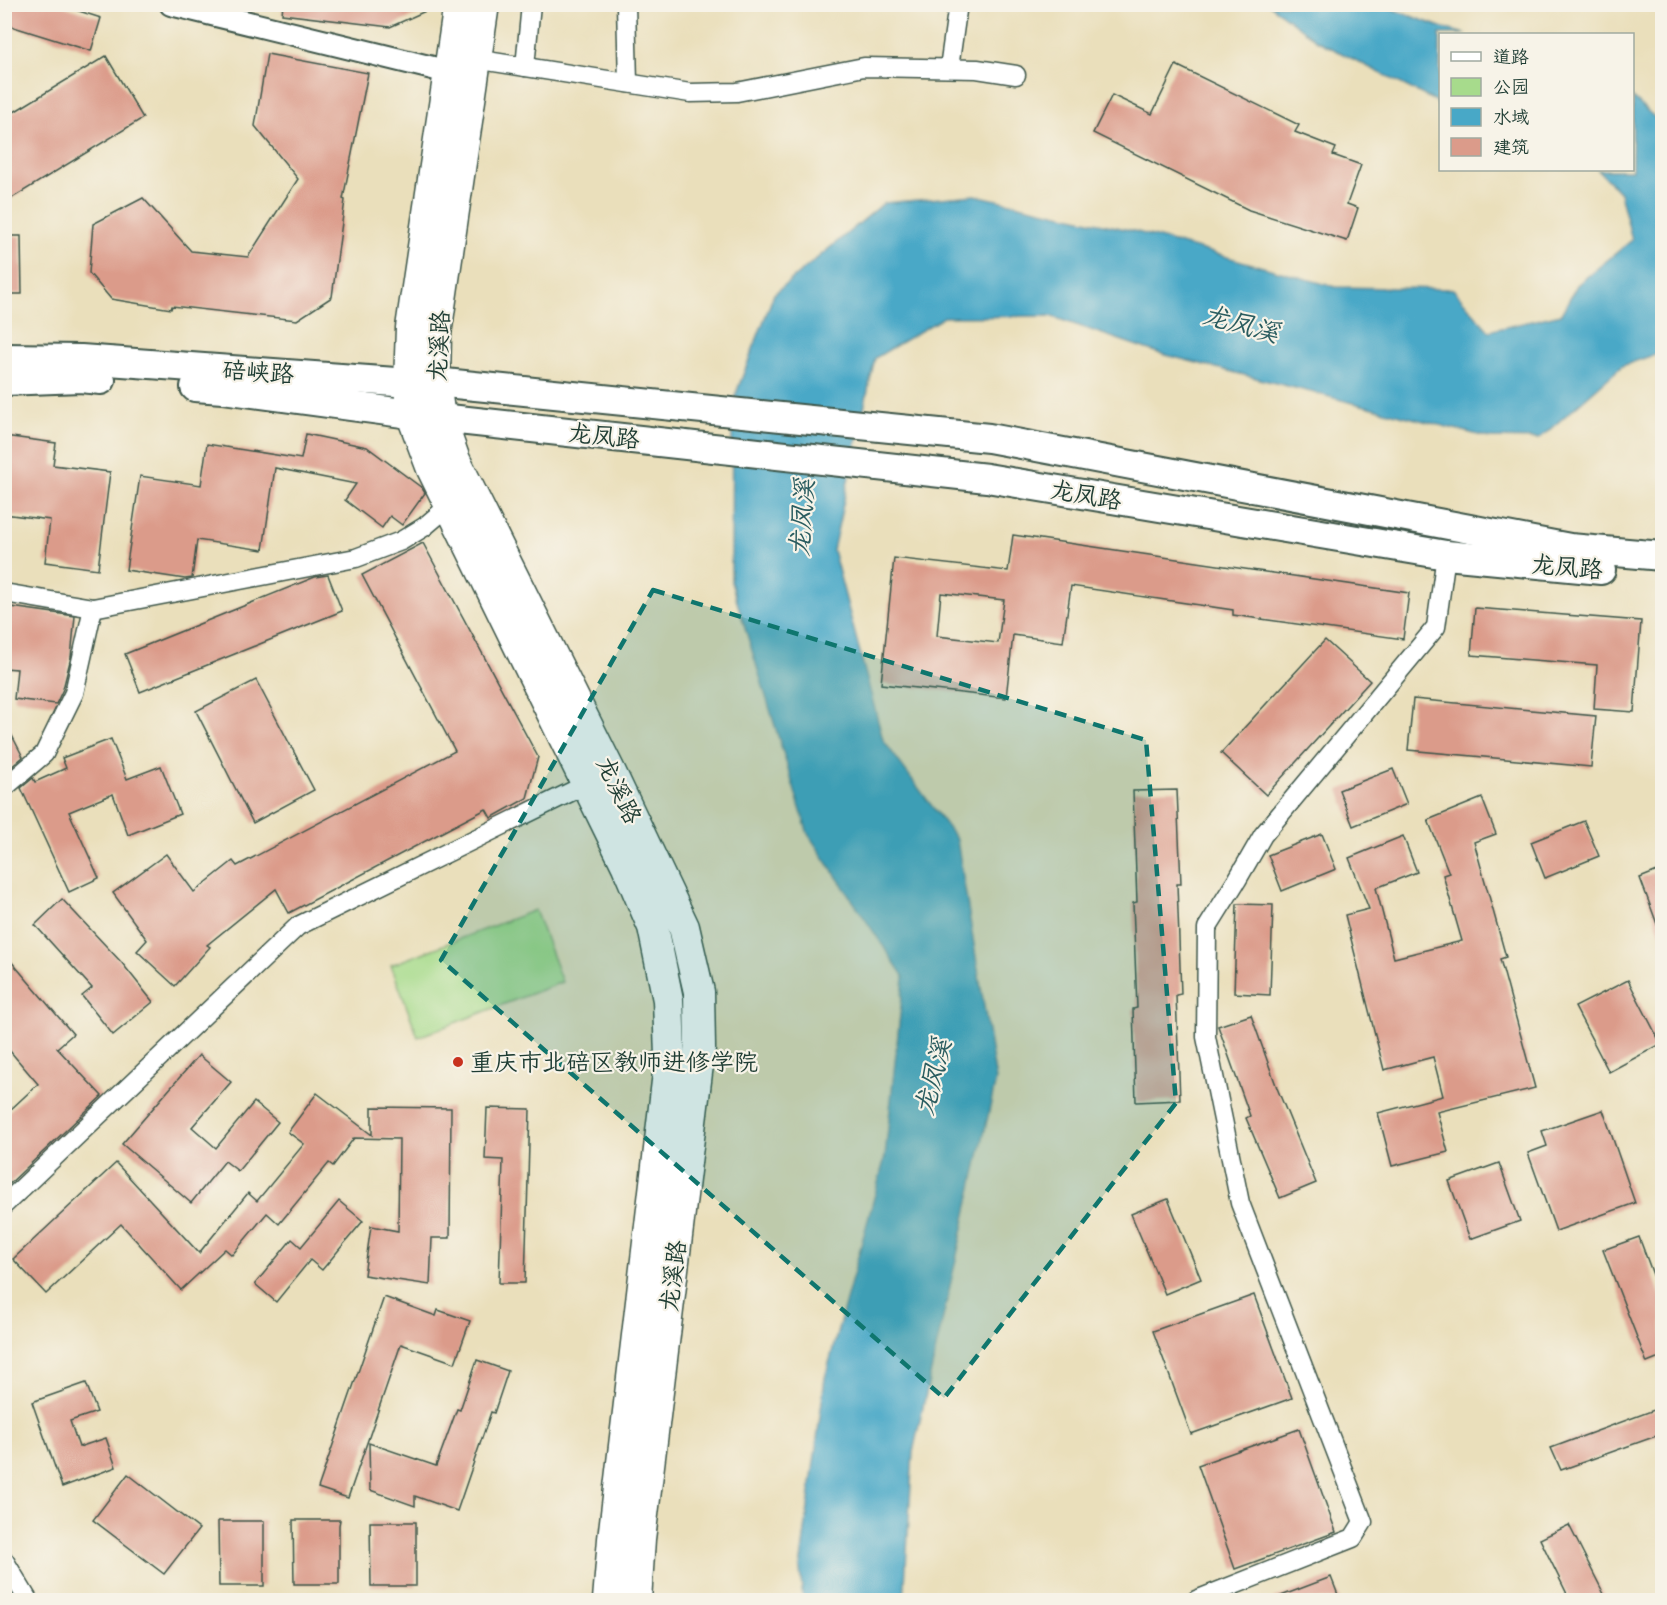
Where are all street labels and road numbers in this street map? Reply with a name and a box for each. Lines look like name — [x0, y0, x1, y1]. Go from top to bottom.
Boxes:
street label: 龙溪路 — [422, 309, 456, 383]
street label: 碚峡路 — [221, 355, 295, 389]
street label: 龙凤路 — [567, 417, 641, 455]
street label: 龙凤路 — [1048, 474, 1124, 516]
street label: 龙凤路 — [1530, 549, 1604, 585]
street label: 龙溪路 — [590, 751, 648, 829]
street label: 龙溪路 — [654, 1238, 692, 1314]

